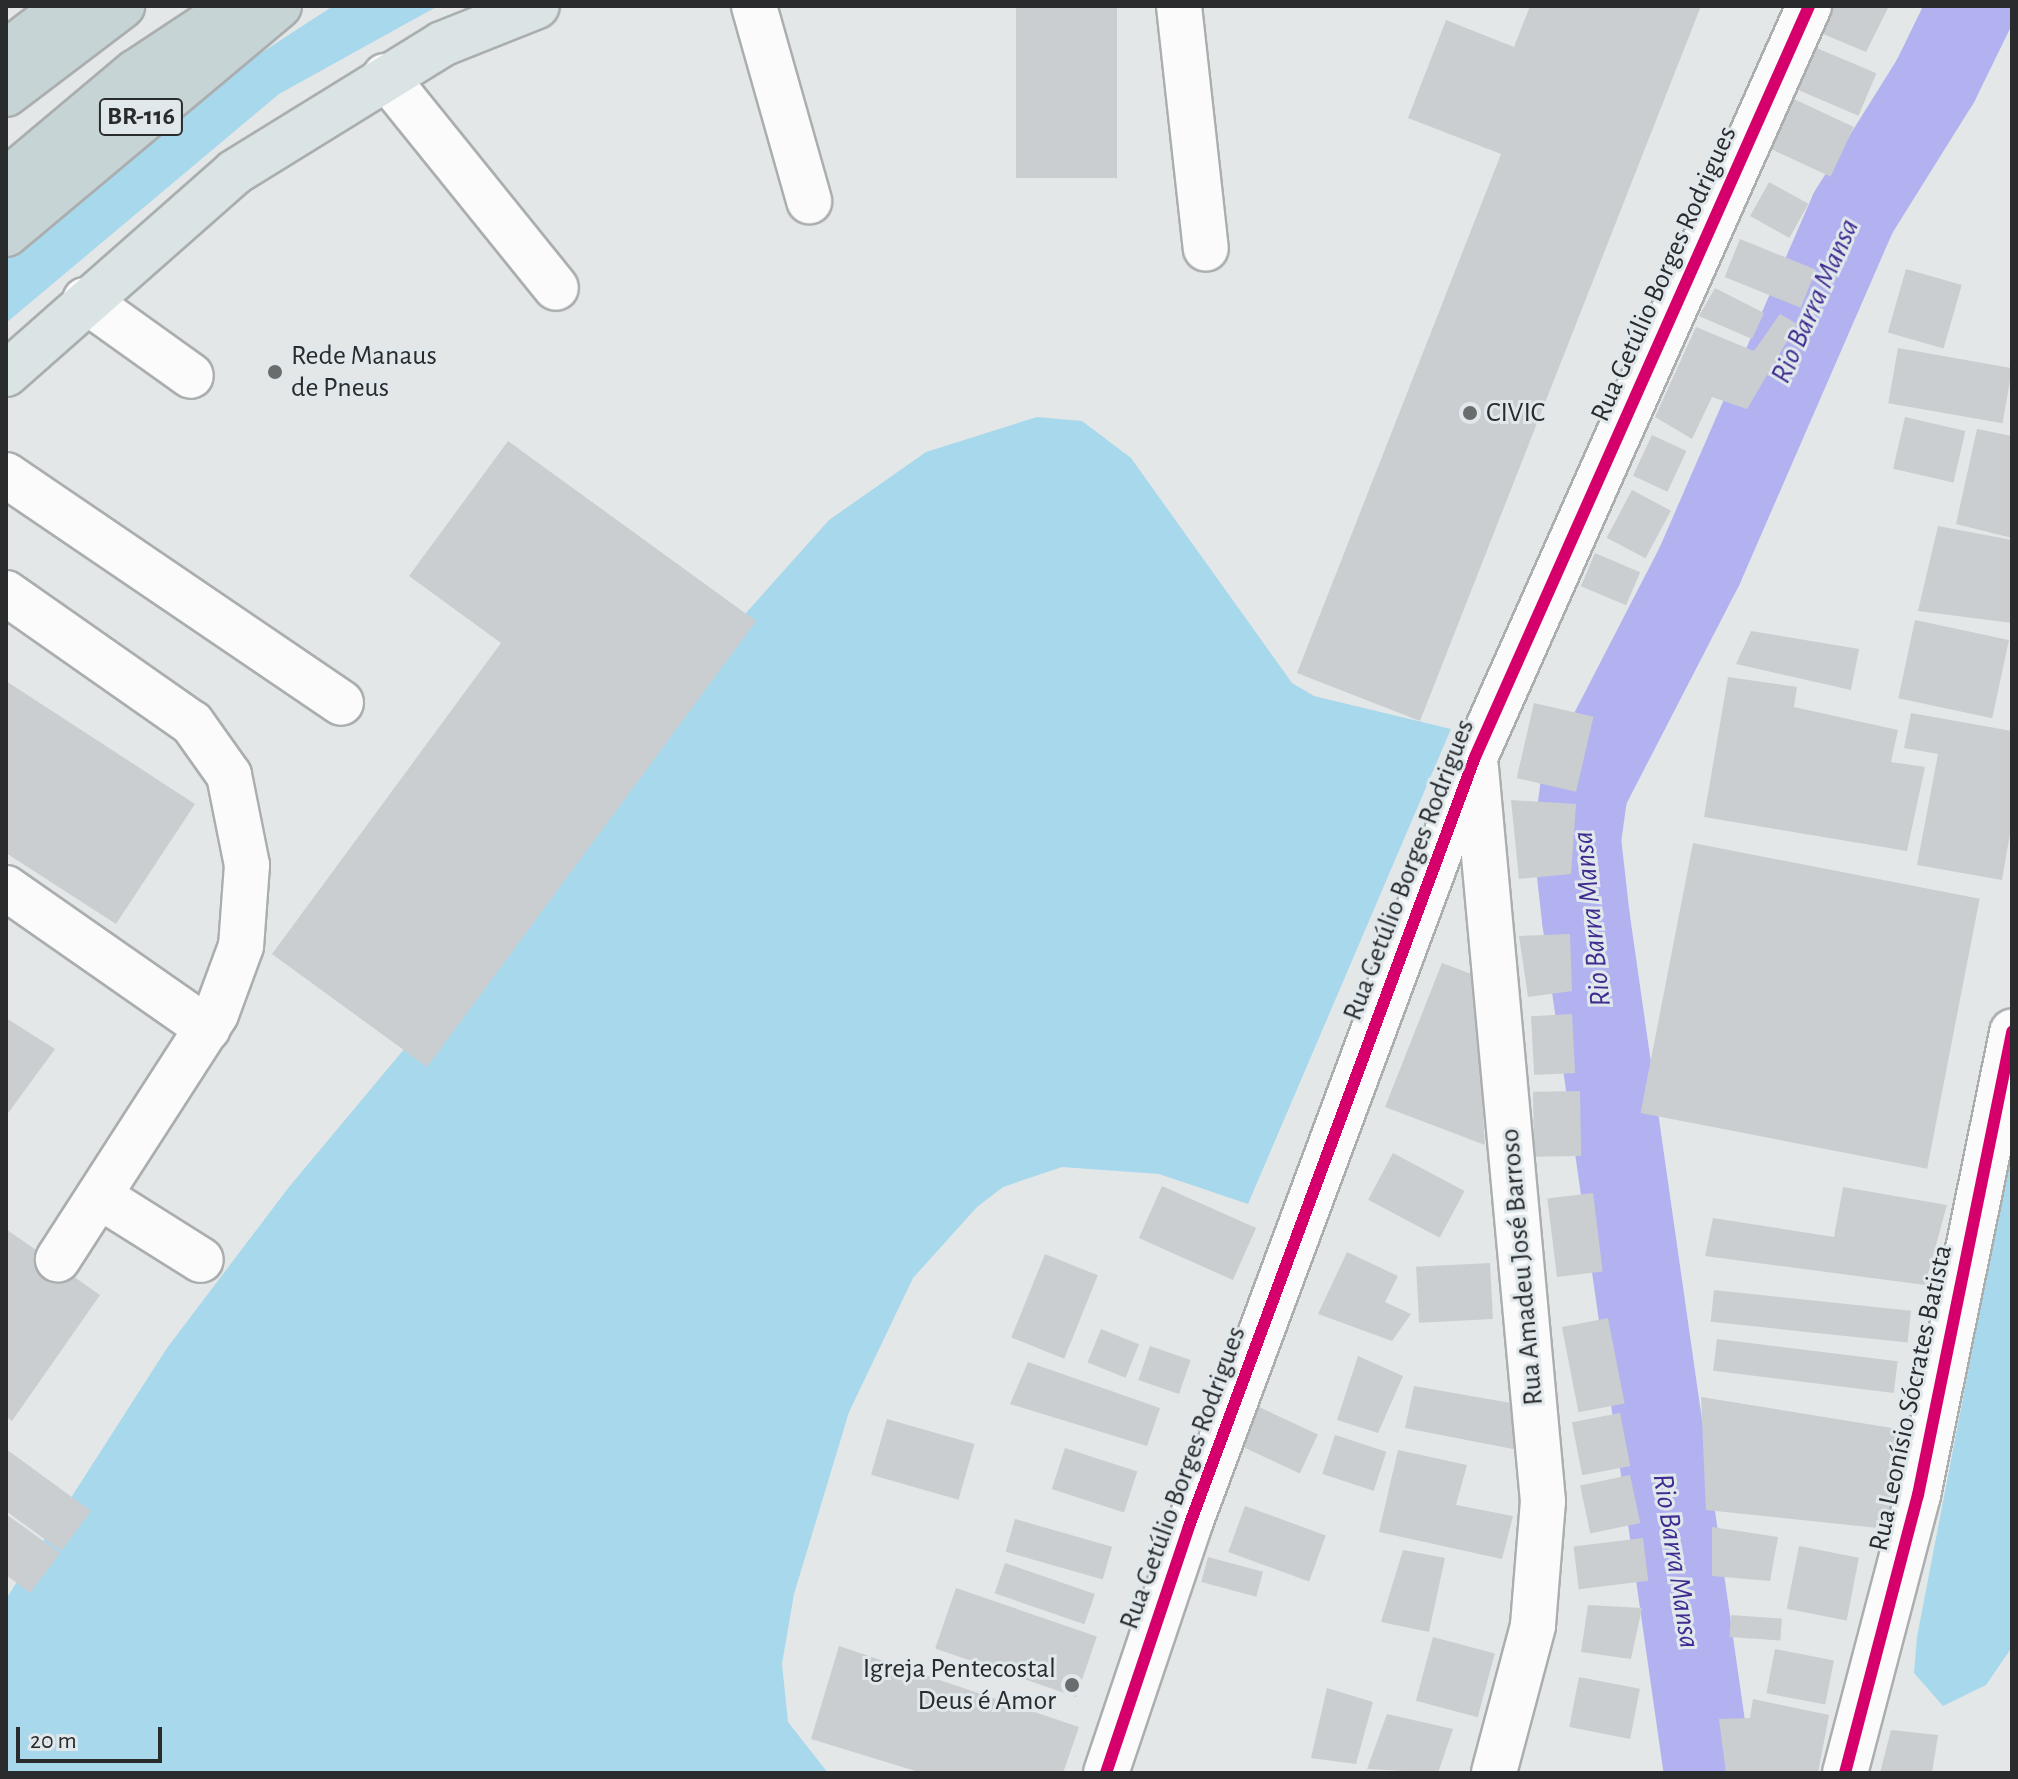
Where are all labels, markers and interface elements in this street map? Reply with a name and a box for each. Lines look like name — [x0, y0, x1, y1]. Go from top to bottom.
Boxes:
road number: BR-116 — [97, 95, 185, 139]
street label: Rua Getúlio Borges Rodrigues — [1584, 121, 1744, 427]
water label: Rio Barra Mansa — [1763, 213, 1867, 389]
place label: Rede Manaus de Pneus — [291, 339, 437, 405]
marker: Rede Manaus de Pneus — [266, 363, 284, 381]
place label: CIVIC — [1486, 396, 1545, 430]
marker: CIVIC — [1461, 404, 1479, 422]
street label: Rua Getúlio Borges Rodrigues — [1336, 715, 1482, 1025]
water label: Rio Barra Mansa — [1565, 829, 1619, 1009]
street label: Rua Amadeu José Barroso — [1493, 1127, 1551, 1407]
street label: Rua Leonísio Sócrates Batista — [1862, 1242, 1960, 1554]
street label: Rua Getúlio Borges Rodrigues — [1113, 1322, 1253, 1634]
water label: Rio Barra Mansa — [1644, 1471, 1708, 1651]
place label: Igreja Pentecostal Deus é Amor — [863, 1652, 1056, 1718]
marker: Igreja Pentecostal Deus é Amor — [1063, 1676, 1081, 1694]
scale bar — [20, 1711, 166, 1761]
text: 20 m — [30, 1729, 77, 1753]

